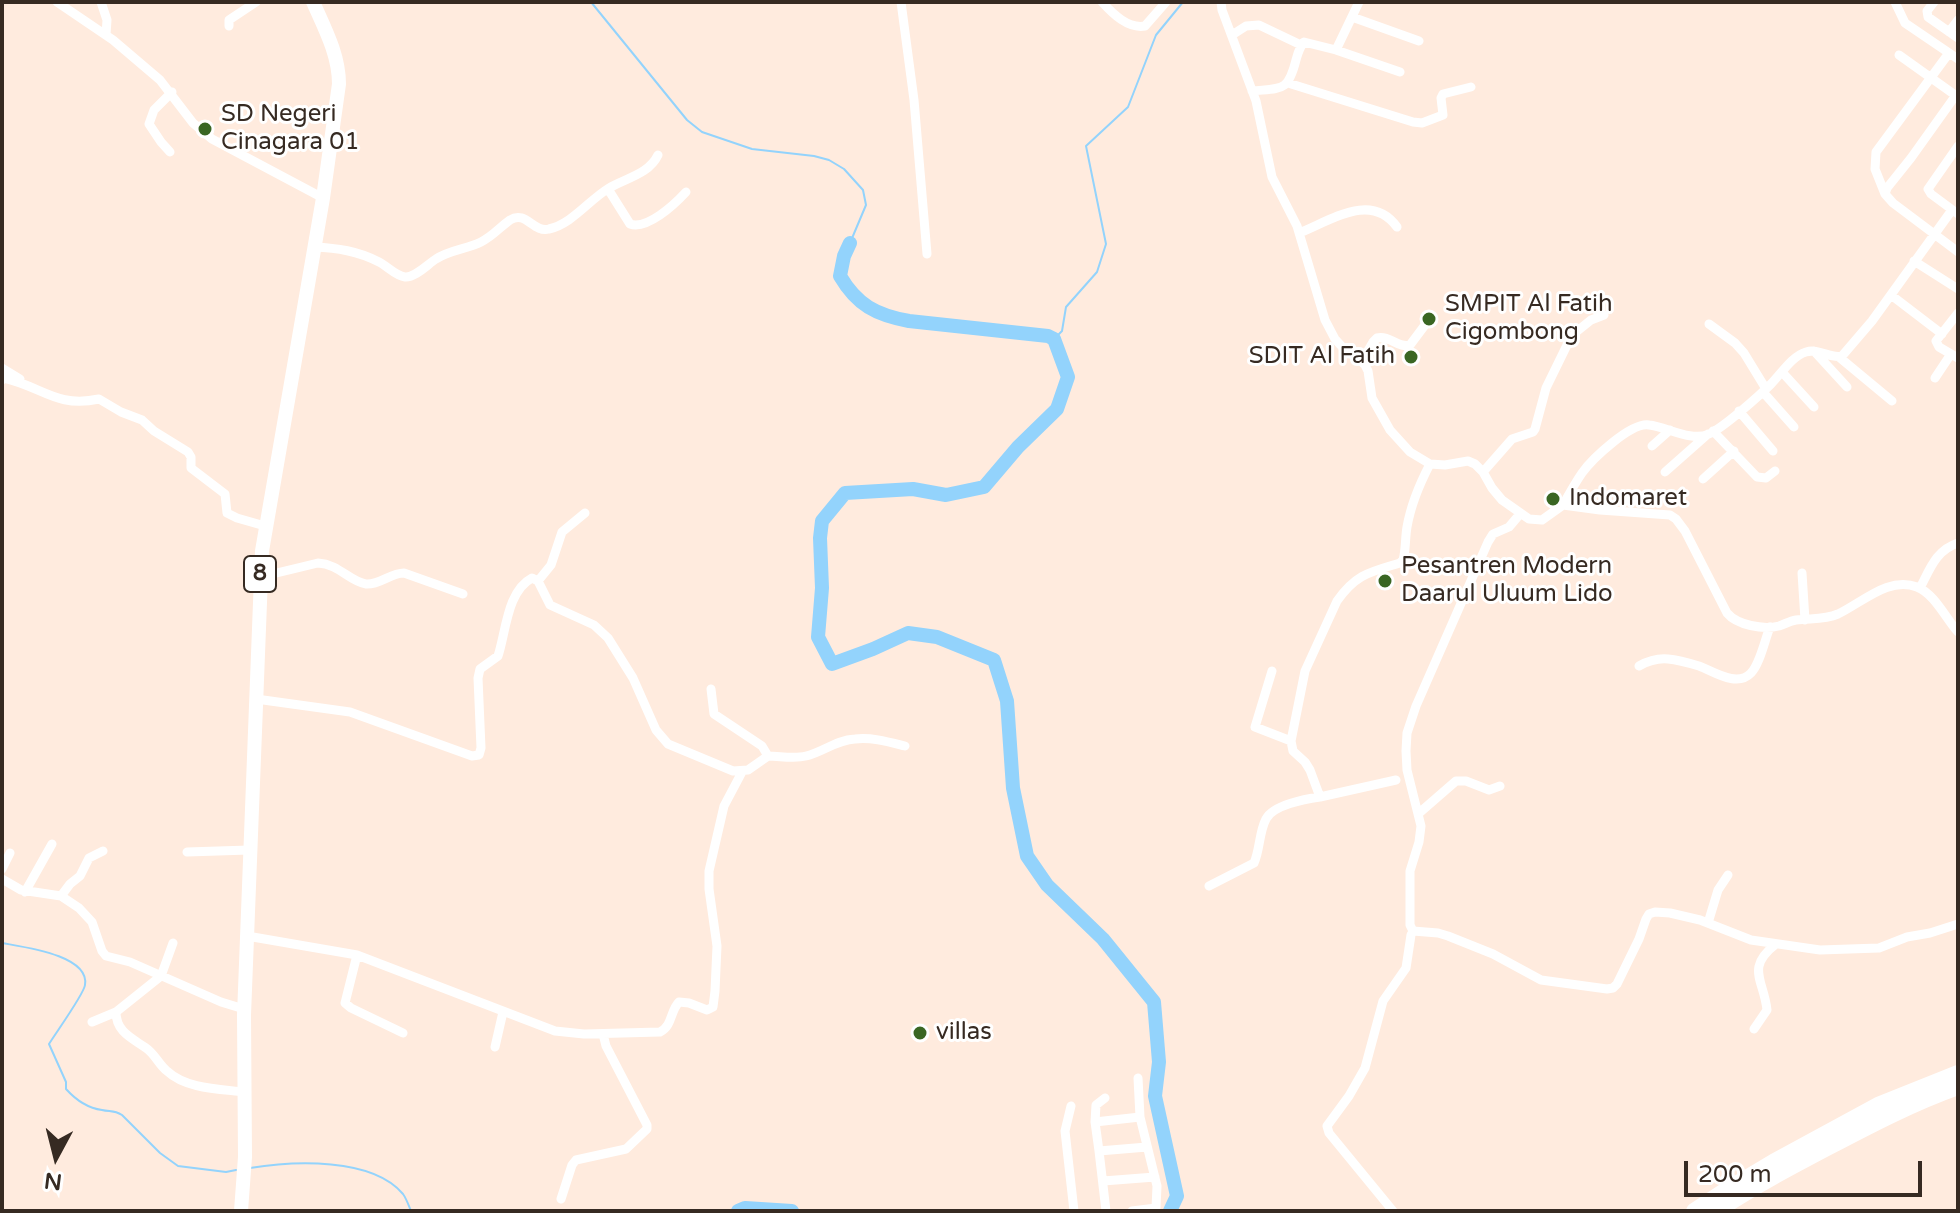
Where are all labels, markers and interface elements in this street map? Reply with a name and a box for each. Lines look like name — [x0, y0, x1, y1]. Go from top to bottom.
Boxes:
place label: SD Negeri Cinagara 01 — [221, 101, 359, 157]
marker: SD Negeri Cinagara 01 — [196, 120, 214, 138]
place label: SMPIT Al Fatih Cigombong — [1445, 291, 1612, 347]
marker: SMPIT Al Fatih Cigombong — [1420, 310, 1438, 328]
place label: SDIT Al Fatih — [1249, 343, 1395, 371]
marker: SDIT Al Fatih — [1402, 348, 1420, 366]
place label: Indomaret — [1569, 485, 1687, 513]
marker: Indomaret — [1544, 490, 1562, 508]
place label: Pesantren Modern Daarul Uluum Lido — [1401, 553, 1613, 609]
road number: 8 — [244, 556, 276, 592]
marker: Pesantren Modern Daarul Uluum Lido — [1376, 572, 1394, 590]
place label: villas — [936, 1019, 992, 1047]
marker: villas — [911, 1024, 929, 1042]
north arrow — [16, 1117, 96, 1197]
scale bar — [1688, 1145, 1926, 1195]
text: 200 m — [1698, 1160, 1772, 1189]
text: N — [43, 1167, 63, 1195]

